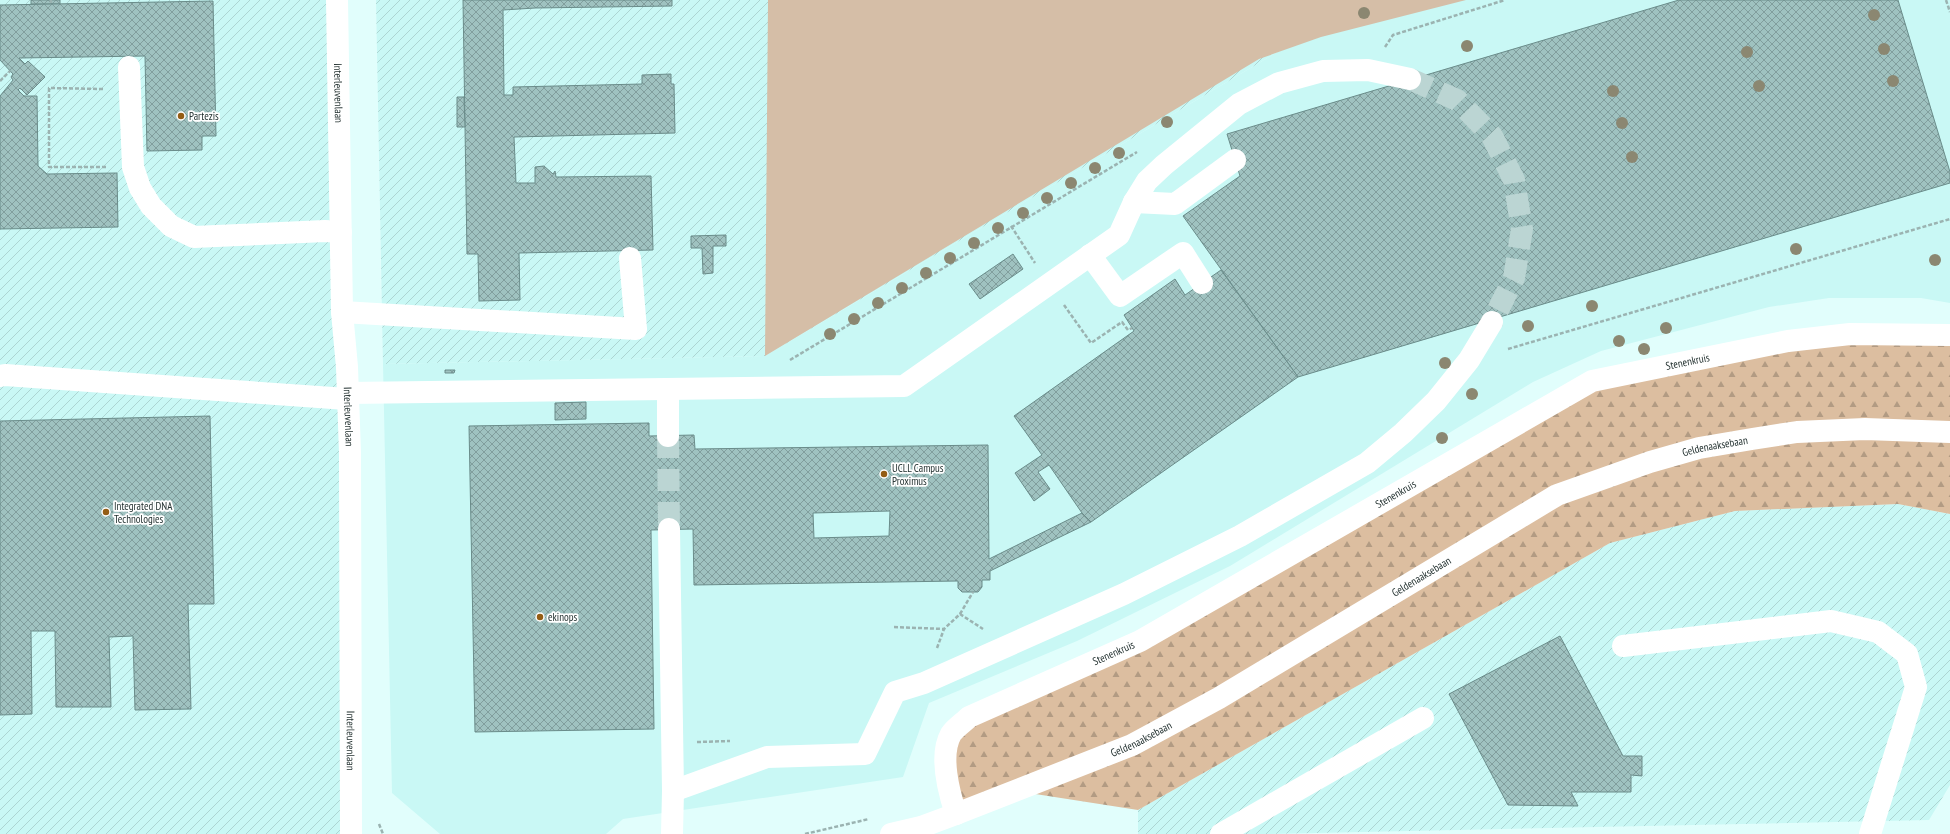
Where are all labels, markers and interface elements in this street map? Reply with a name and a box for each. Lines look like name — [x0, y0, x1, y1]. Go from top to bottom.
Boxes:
street label: Interleuvenlaan — [331, 63, 346, 123]
place label: Partezis — [189, 109, 219, 123]
marker: Partezis — [176, 111, 186, 121]
street label: Stenenkruis — [1664, 350, 1711, 373]
street label: Interleuvenlaan — [341, 387, 357, 447]
street label: Geldenaaksebaan — [1681, 433, 1749, 459]
place label: UCLL Campus Proximus — [892, 461, 944, 488]
marker: UCLL Campus Proximus — [879, 469, 889, 479]
street label: Stenenkruis — [1373, 477, 1419, 511]
place label: Integrated DNA Technologies — [114, 499, 173, 526]
marker: Integrated DNA Technologies — [101, 507, 111, 517]
street label: Geldenaaksebaan — [1389, 553, 1453, 600]
place label: ekinops — [548, 610, 578, 624]
marker: ekinops — [535, 612, 545, 622]
street label: Stenenkruis — [1090, 637, 1137, 668]
street label: Interleuvenlaan — [344, 711, 358, 771]
street label: Geldenaaksebaan — [1109, 718, 1174, 760]

